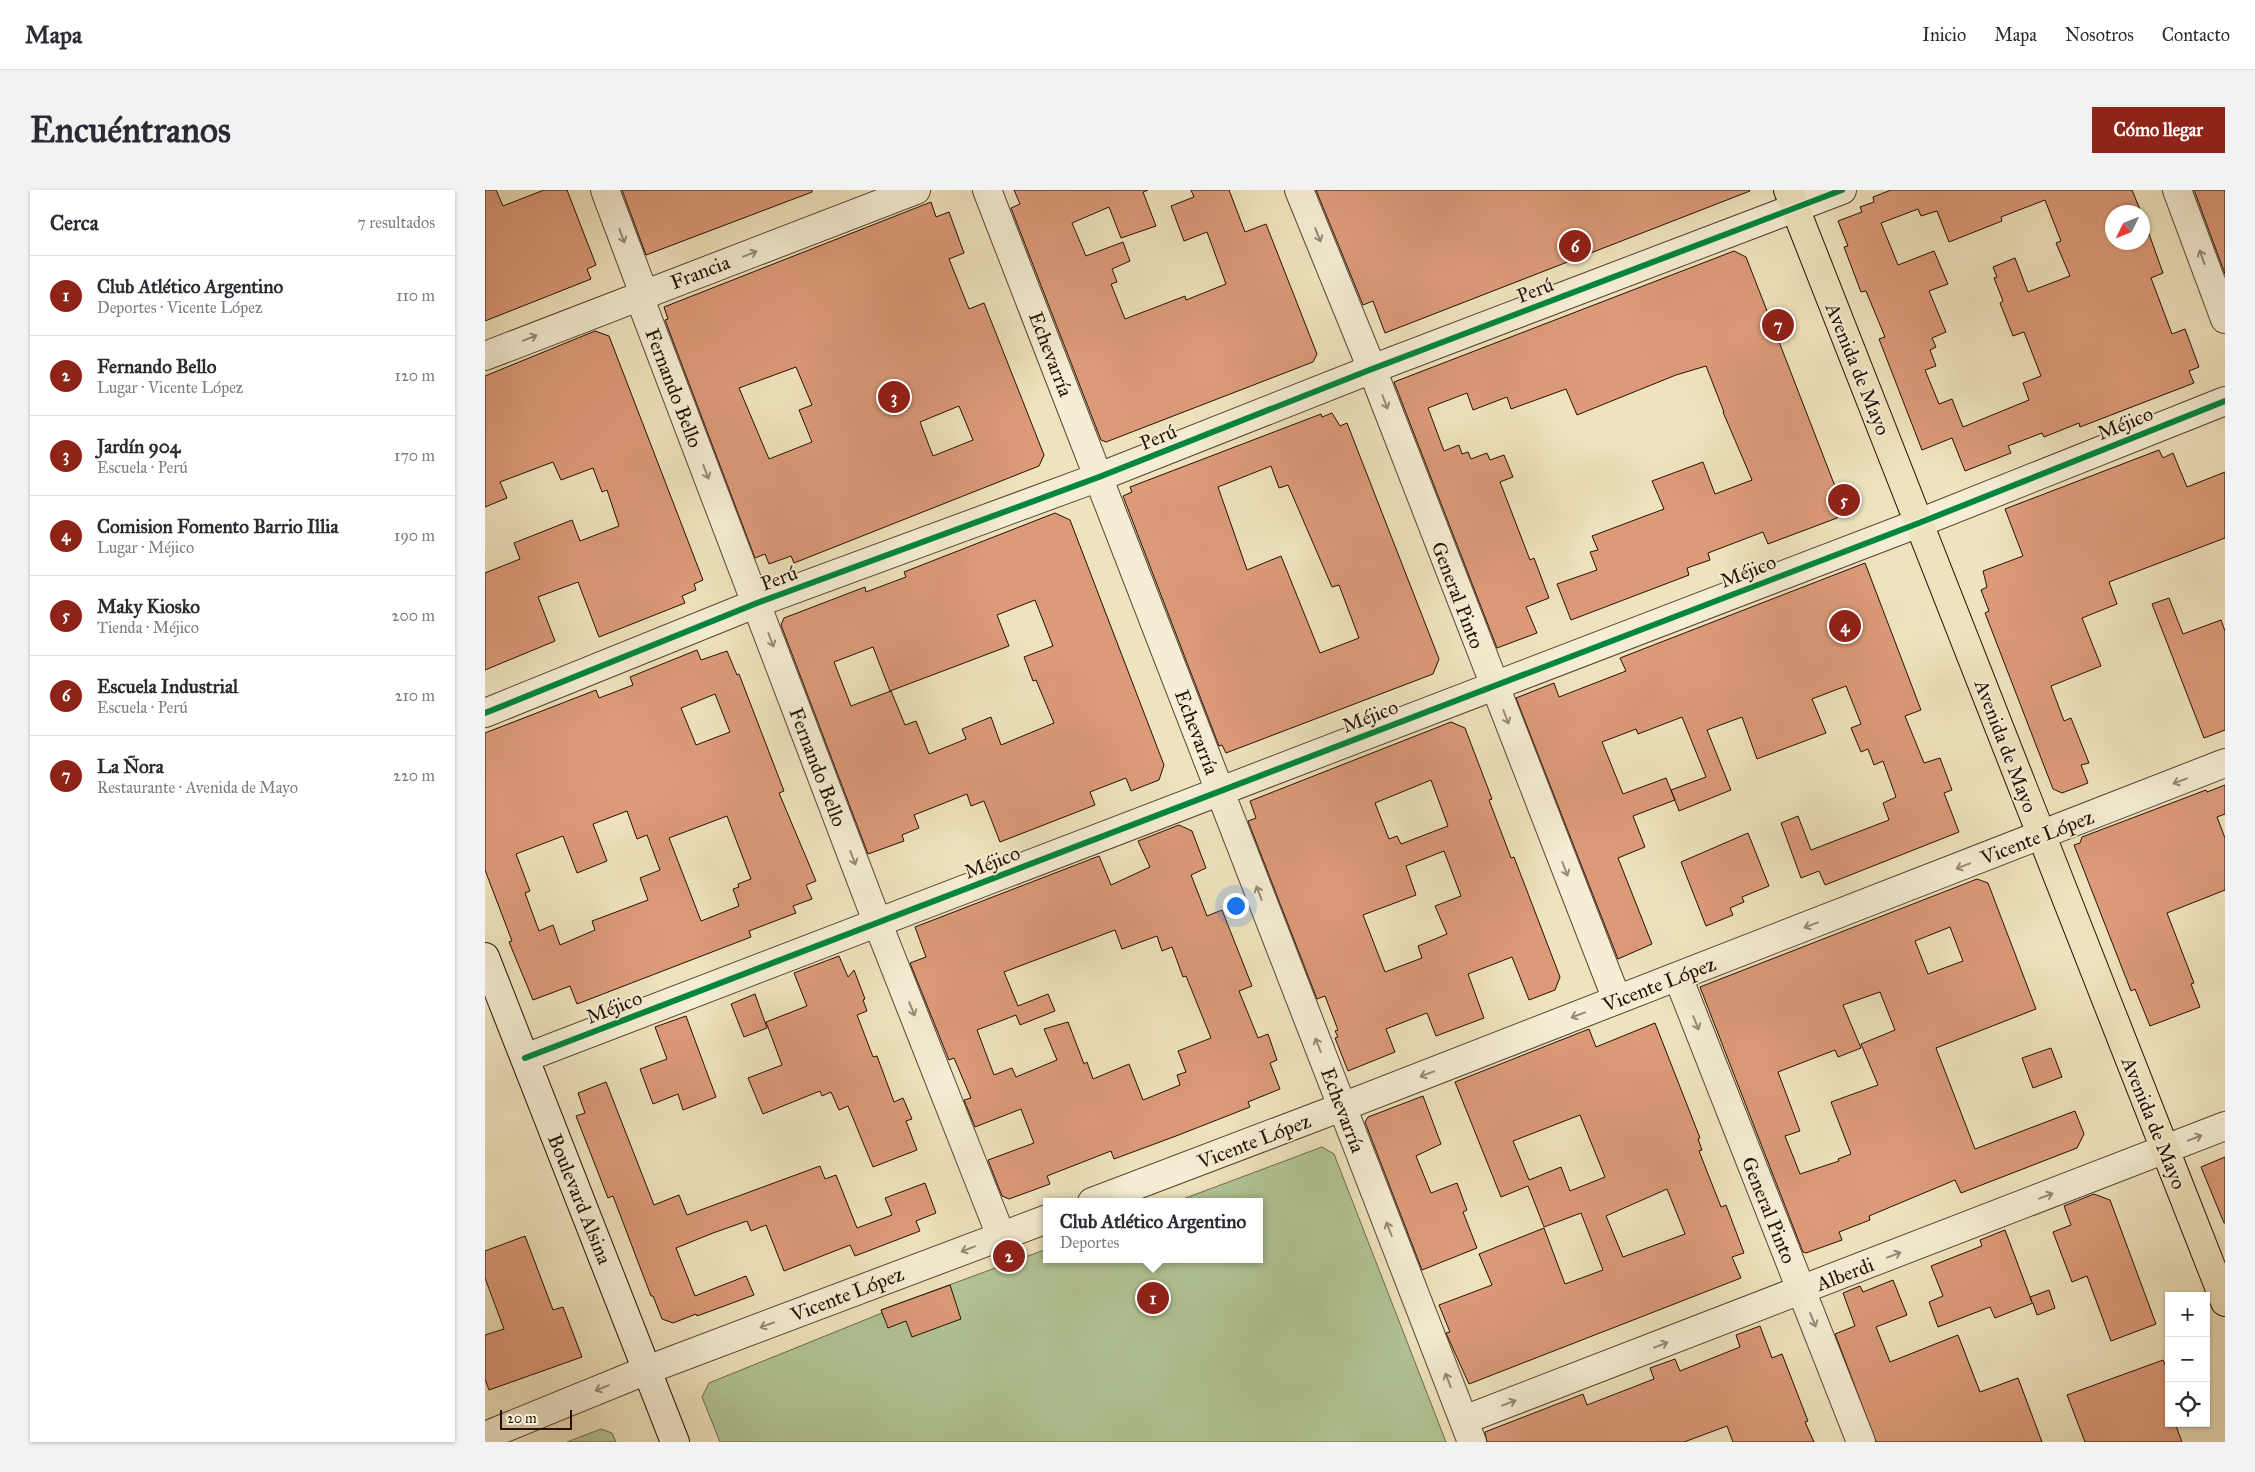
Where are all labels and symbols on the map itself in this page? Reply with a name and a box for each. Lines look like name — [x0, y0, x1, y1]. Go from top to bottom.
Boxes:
north arrow — [2105, 205, 2150, 250]
one-way arrow — [1313, 227, 1323, 242]
pin: 6 — [1559, 227, 1591, 265]
one-way arrow — [619, 228, 628, 243]
one-way arrow — [742, 248, 757, 258]
street label: Francia — [667, 250, 734, 294]
one-way arrow — [2197, 250, 2206, 265]
street label: Perú — [1513, 272, 1557, 308]
street label: Avenida de Mayo — [1820, 299, 1895, 439]
pin: 7 — [1762, 306, 1794, 344]
street label: Echevarría — [1024, 308, 1078, 400]
street label: Fernando Bello — [640, 325, 708, 451]
one-way arrow — [522, 333, 538, 342]
pin: 3 — [878, 378, 910, 416]
one-way arrow — [1381, 394, 1390, 409]
street label: Méjico — [2094, 401, 2156, 445]
street label: Perú — [1136, 419, 1180, 455]
one-way arrow — [702, 464, 712, 479]
pin: 5 — [1828, 481, 1860, 519]
street label: General Pinto — [1427, 538, 1489, 652]
street label: Méjico — [1717, 549, 1779, 593]
street label: Perú — [757, 560, 801, 596]
pin: 4 — [1829, 607, 1861, 645]
one-way arrow — [766, 632, 776, 647]
street label: Avenida de Mayo — [1969, 675, 2042, 816]
street label: Echevarría — [1170, 686, 1224, 778]
street label: Méjico — [1339, 694, 1401, 738]
street label: Fernando Bello — [784, 704, 852, 830]
one-way arrow — [1502, 709, 1511, 724]
one-way arrow — [2172, 777, 2187, 786]
street label: Vicente López — [1976, 804, 2097, 870]
street label: Méjico — [961, 840, 1023, 884]
one-way arrow — [849, 849, 858, 865]
one-way arrow — [1561, 860, 1570, 876]
one-way arrow — [1955, 862, 1971, 871]
one-way arrow — [1254, 886, 1264, 901]
your location — [1223, 893, 1249, 919]
one-way arrow — [1804, 921, 1819, 930]
street label: Vicente López — [1598, 951, 1719, 1017]
street label: Méjico — [583, 985, 645, 1029]
one-way arrow — [908, 1001, 917, 1016]
one-way arrow — [1571, 1011, 1586, 1020]
one-way arrow — [1692, 1015, 1701, 1030]
one-way arrow — [1313, 1037, 1322, 1053]
street label: Avenida de Mayo — [2116, 1053, 2191, 1193]
street label: Echevarría — [1316, 1064, 1370, 1156]
one-way arrow — [1419, 1070, 1435, 1079]
street label: Vicente López — [1193, 1108, 1314, 1174]
street label: Boulevard Alsina — [543, 1130, 617, 1268]
one-way arrow — [2187, 1132, 2202, 1142]
street label: General Pinto — [1737, 1153, 1801, 1267]
one-way arrow — [2038, 1191, 2053, 1200]
one-way arrow — [1384, 1222, 1394, 1237]
pin: 2 — [993, 1237, 1025, 1275]
one-way arrow — [961, 1245, 976, 1254]
one-way arrow — [1886, 1250, 1901, 1259]
street label: Alberdi — [1812, 1252, 1878, 1296]
street label: Vicente López — [786, 1261, 907, 1327]
pin: 1 — [1137, 1279, 1169, 1317]
one-way arrow — [1809, 1312, 1818, 1327]
one-way arrow — [760, 1320, 775, 1330]
one-way arrow — [1653, 1340, 1668, 1349]
one-way arrow — [1443, 1373, 1452, 1388]
one-way arrow — [595, 1384, 610, 1394]
one-way arrow — [1501, 1398, 1517, 1407]
scale bar — [500, 1407, 573, 1430]

